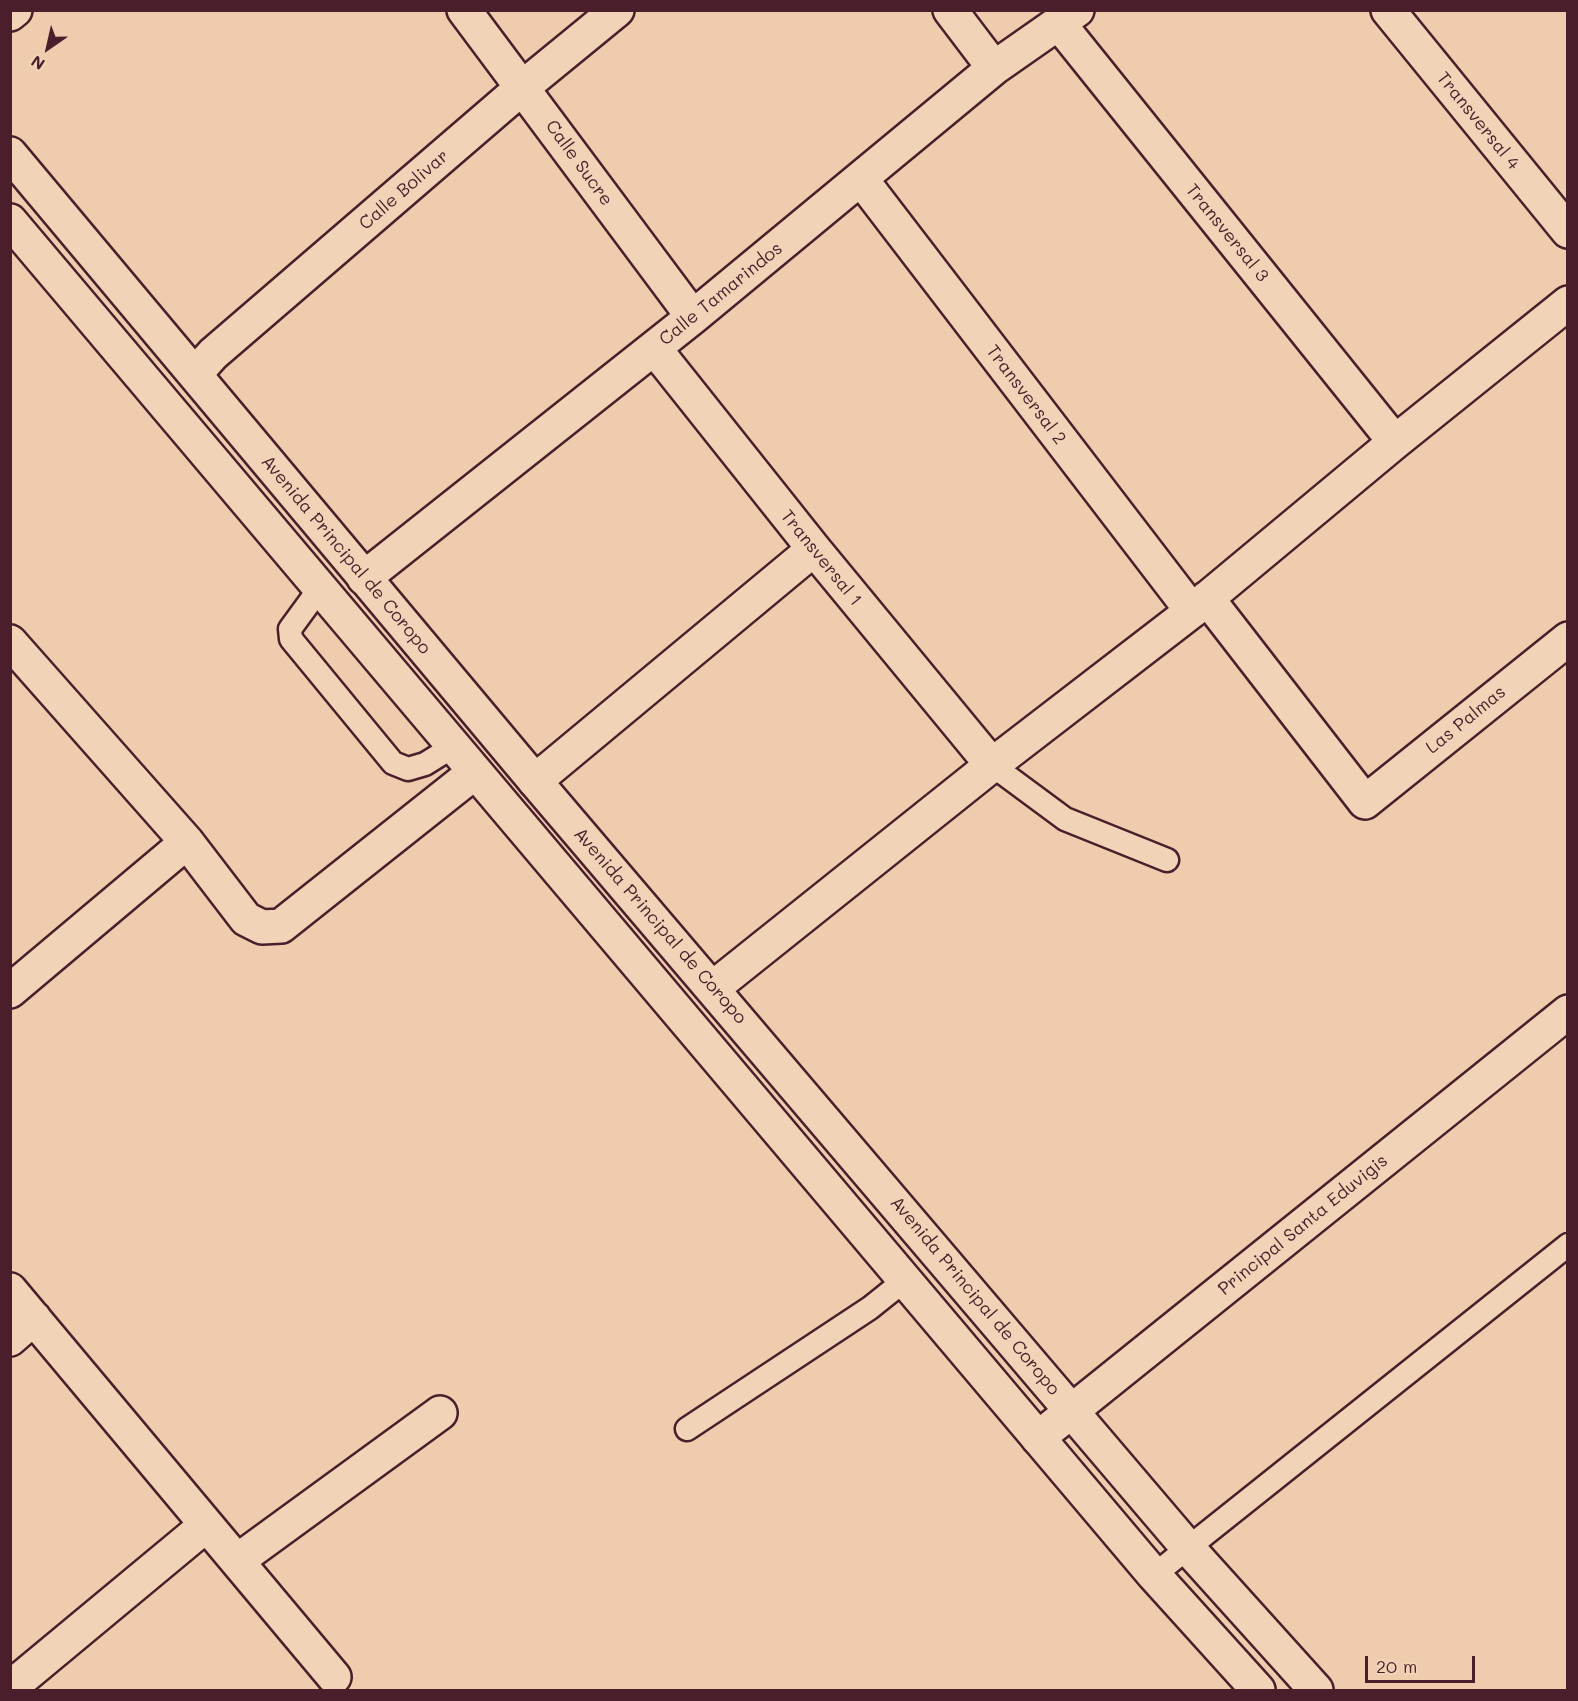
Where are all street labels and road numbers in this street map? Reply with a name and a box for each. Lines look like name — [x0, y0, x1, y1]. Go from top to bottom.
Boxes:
street label: Transversal 4 — [1432, 68, 1524, 174]
street label: Calle Sucre — [541, 116, 617, 210]
street label: Calle Bolivar — [355, 145, 453, 235]
street label: Transversal 3 — [1181, 180, 1273, 286]
street label: Calle Tamarindos — [655, 238, 787, 350]
street label: Transversal 2 — [982, 341, 1070, 449]
street label: Avenida Principal de Coropo — [257, 451, 435, 659]
street label: Transversal 1 — [776, 506, 866, 610]
street label: Las Palmas — [1422, 681, 1510, 759]
street label: Avenida Principal de Coropo — [569, 824, 751, 1028]
street label: Principal Santa Eduvigis — [1214, 1150, 1392, 1300]
street label: Avenida Principal de Coropo — [886, 1192, 1064, 1400]

